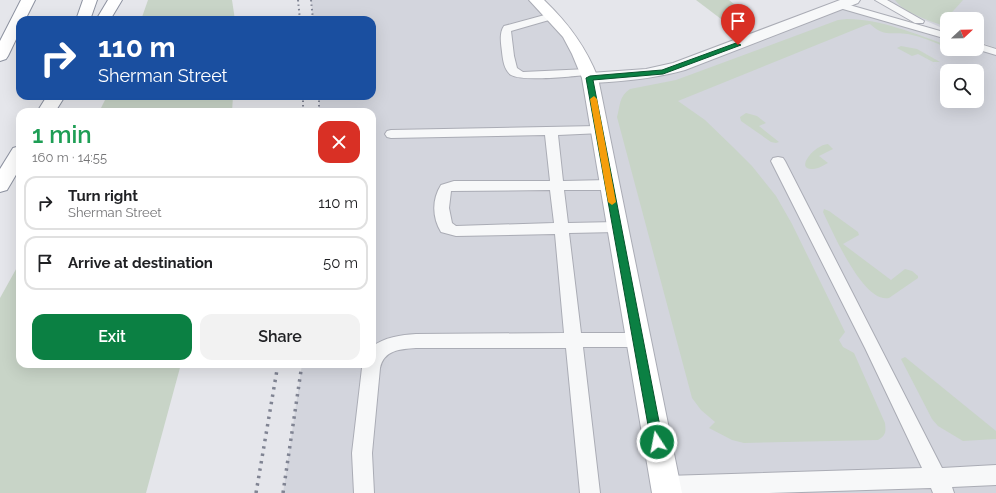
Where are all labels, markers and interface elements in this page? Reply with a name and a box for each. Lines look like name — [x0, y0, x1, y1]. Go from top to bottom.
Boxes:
pin — [721, 4, 755, 45]
icon: arrive — [727, 10, 749, 32]
north arrow — [940, 12, 984, 56]
map controls — [940, 12, 984, 108]
text: 110 m — [98, 31, 176, 64]
icon: right — [32, 32, 84, 84]
button: search — [940, 64, 984, 108]
text: Sherman Street — [98, 65, 228, 86]
text: 1 min — [32, 120, 92, 149]
button: close — [318, 121, 360, 163]
text: 160 m · 14:55 — [32, 150, 107, 165]
text: Turn right — [68, 187, 138, 205]
icon: right — [34, 192, 56, 214]
text: 110 m — [318, 194, 358, 212]
text: Sherman Street — [68, 205, 162, 220]
icon: arrive — [34, 252, 56, 274]
text: Arrive at destination — [68, 254, 213, 272]
text: 50 m — [323, 254, 358, 272]
button: Exit — [32, 314, 192, 360]
button: Share — [200, 314, 360, 360]
position arrow — [636, 421, 678, 463]

